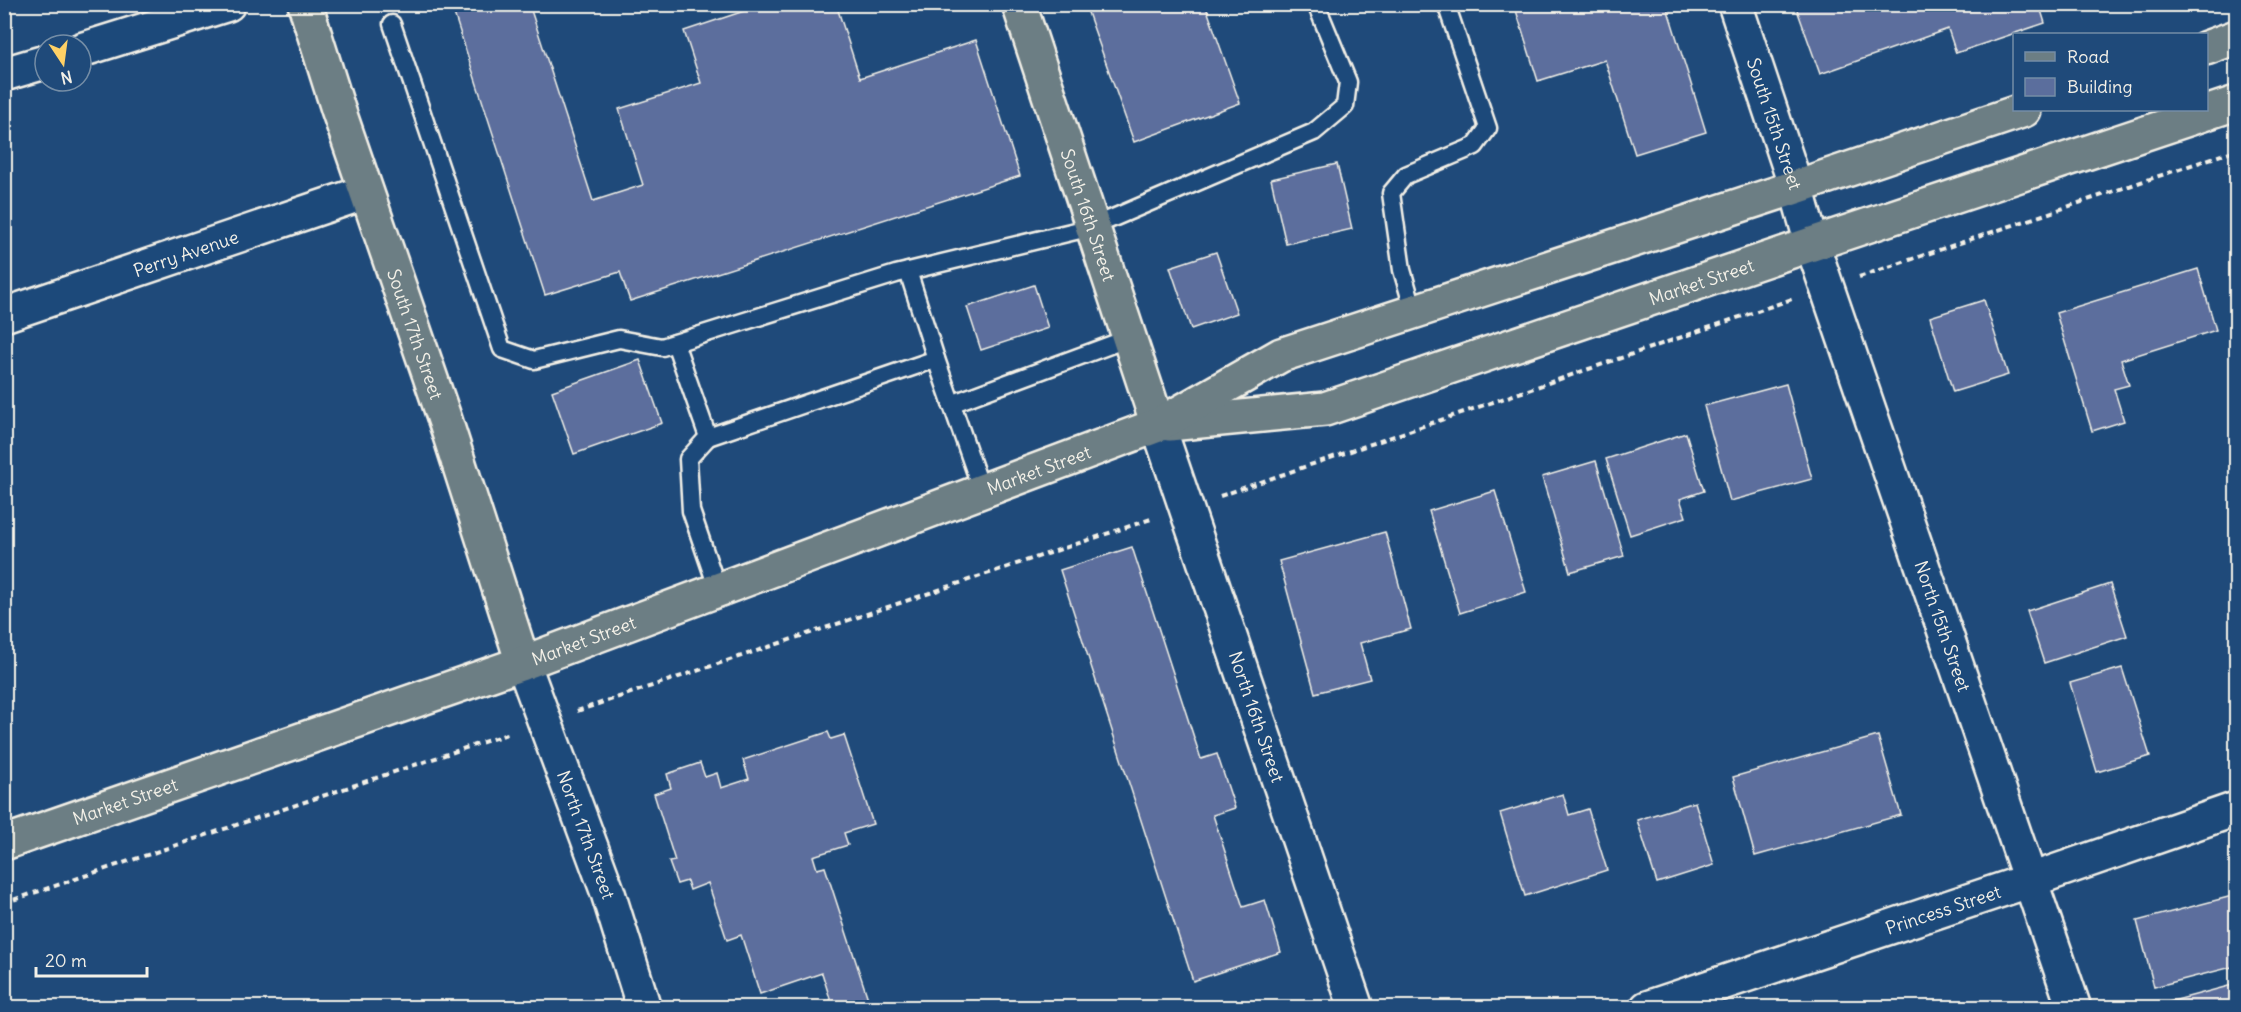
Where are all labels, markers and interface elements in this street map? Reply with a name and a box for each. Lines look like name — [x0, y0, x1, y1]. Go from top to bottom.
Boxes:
north arrow — [33, 33, 93, 93]
legend — [2013, 33, 2208, 111]
text: Road — [2067, 45, 2110, 68]
street label: South 15th Street — [1742, 55, 1808, 193]
text: N — [59, 67, 74, 89]
text: Building — [2067, 75, 2132, 98]
street label: South 16th Street — [1056, 146, 1121, 284]
street label: Perry Avenue — [130, 225, 241, 282]
street label: Market Street — [1646, 253, 1757, 310]
street label: South 17th Street — [382, 266, 448, 402]
street label: Market Street — [983, 440, 1094, 500]
street label: North 15th Street — [1910, 558, 1976, 695]
street label: Market Street — [528, 610, 639, 670]
street label: North 16th Street — [1224, 648, 1290, 785]
street label: North 17th Street — [552, 767, 621, 902]
street label: Market Street — [70, 772, 180, 830]
street label: Princess Street — [1882, 879, 2004, 939]
scale bar — [36, 940, 147, 978]
text: 20 m — [45, 949, 87, 972]

